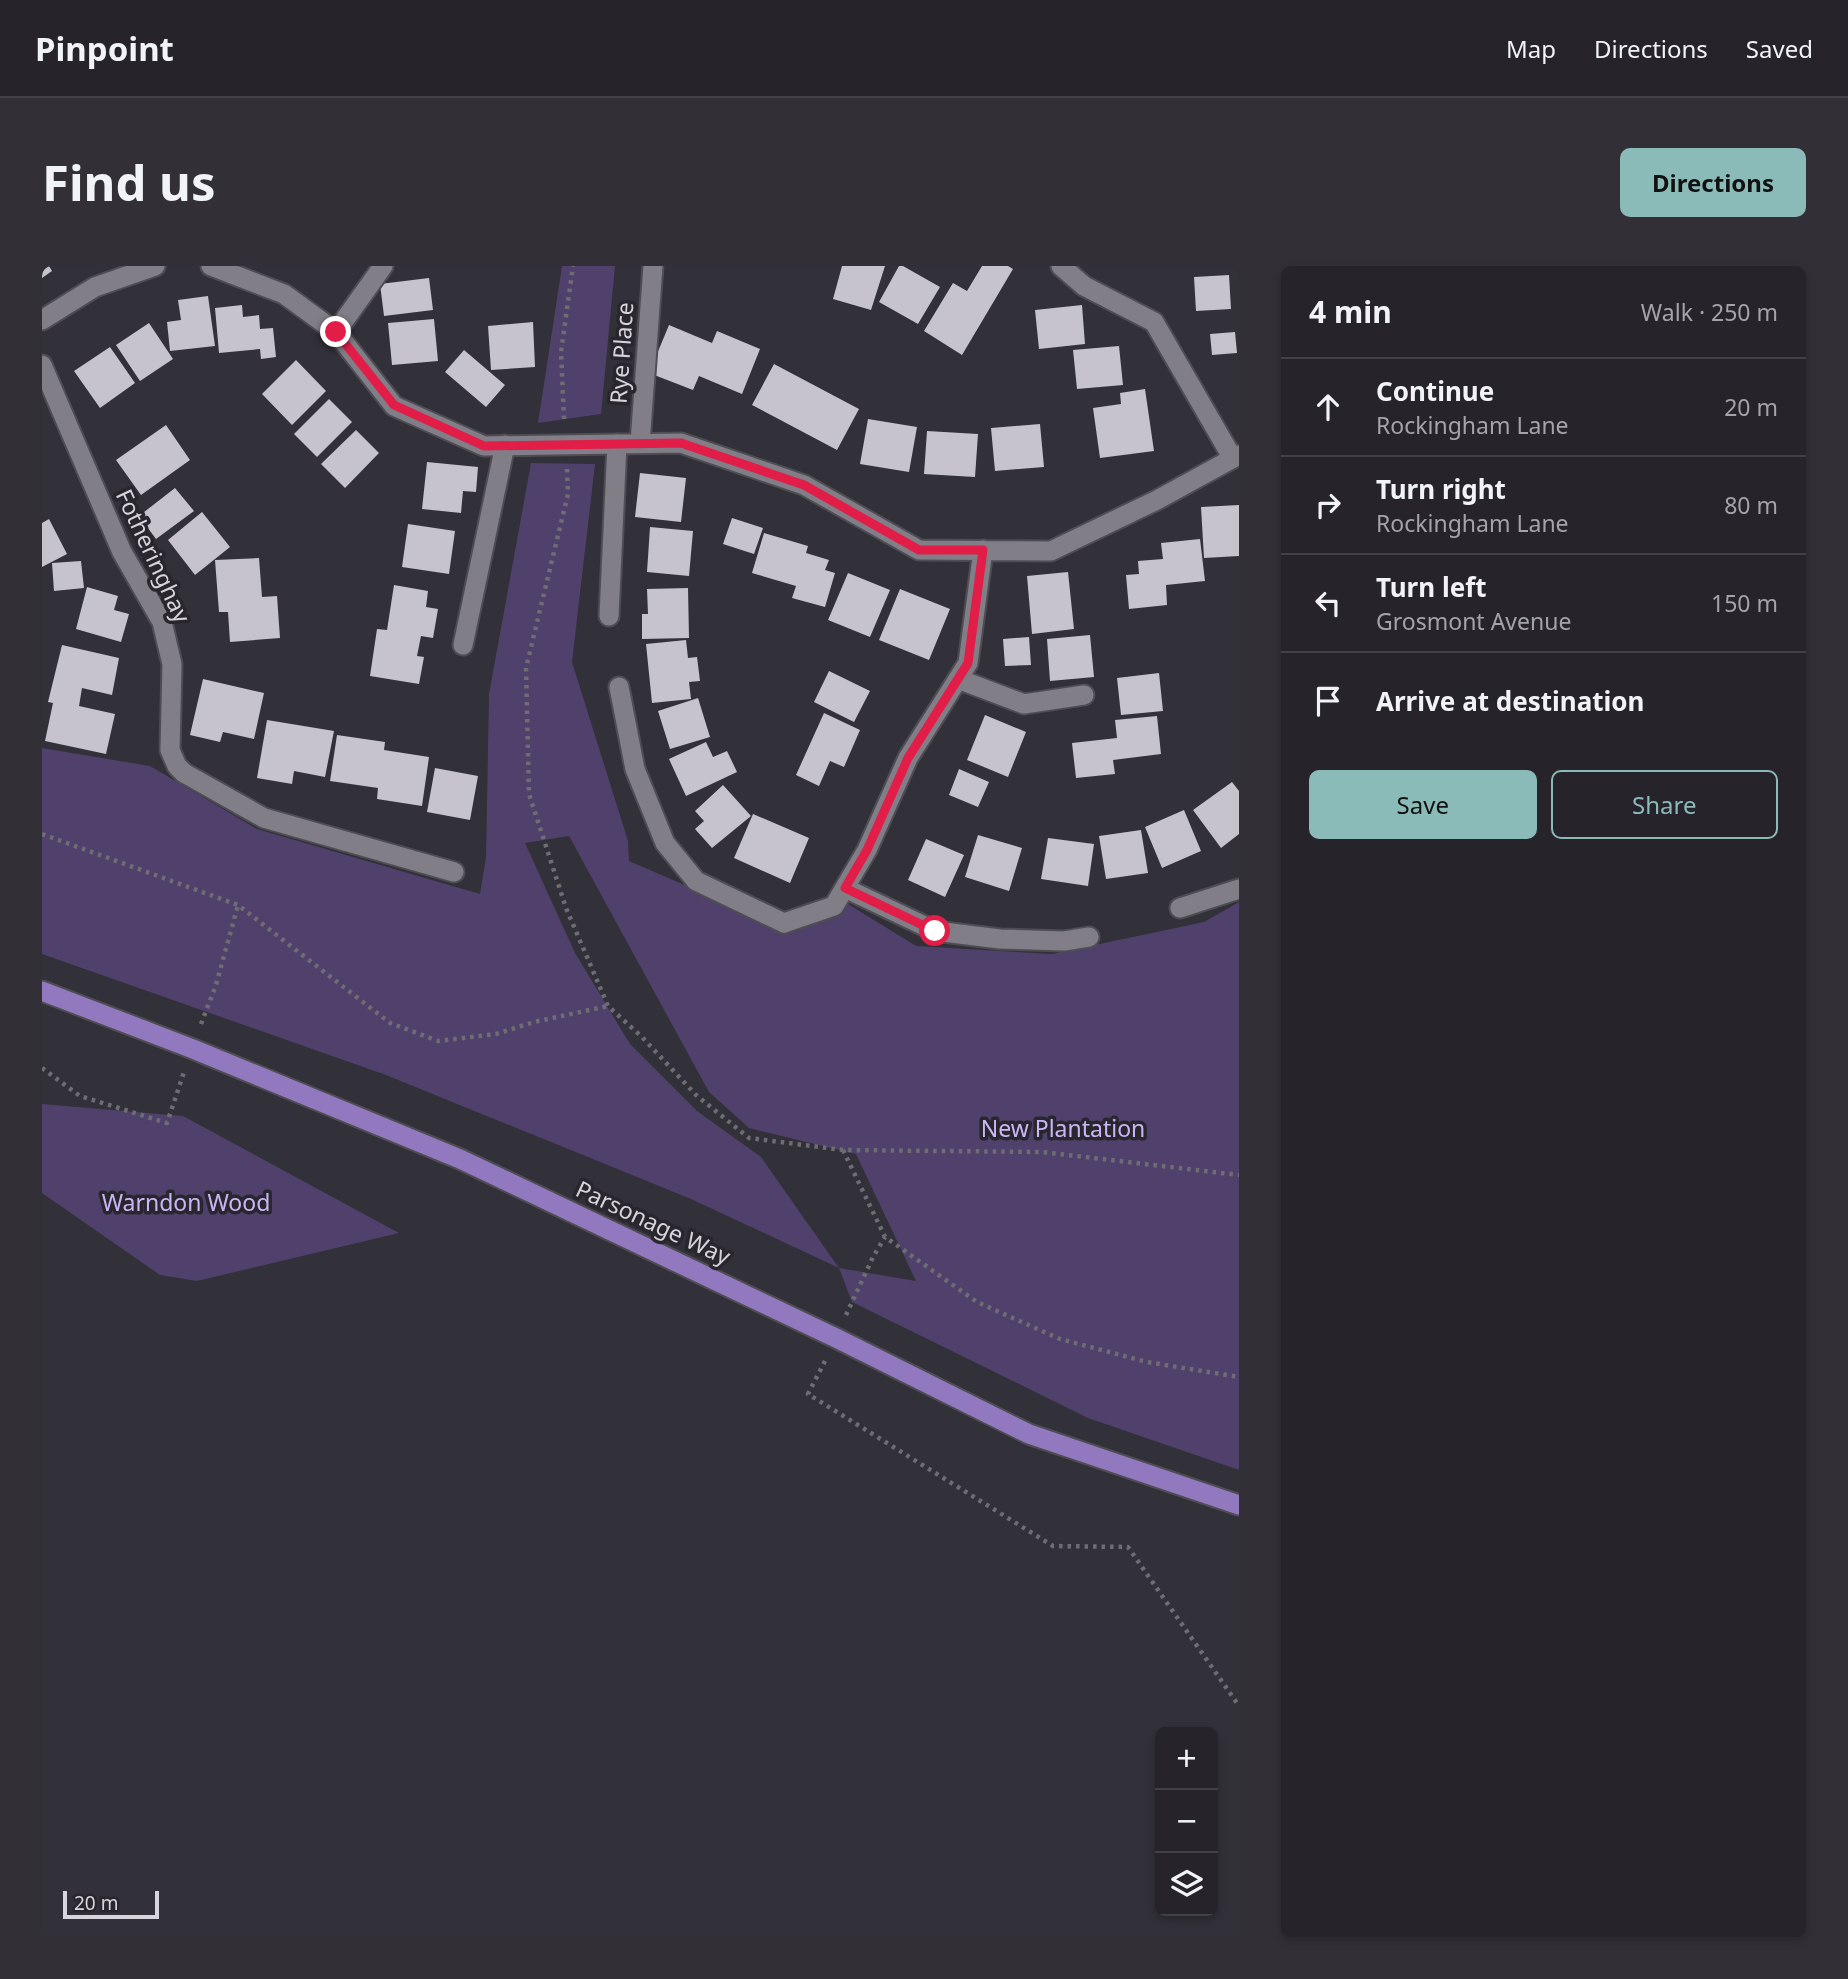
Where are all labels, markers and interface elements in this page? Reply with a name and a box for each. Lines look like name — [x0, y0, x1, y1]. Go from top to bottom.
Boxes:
text: Pinpoint — [35, 26, 174, 71]
text: Map — [1506, 32, 1556, 65]
text: Directions — [1594, 32, 1708, 65]
text: Saved — [1746, 32, 1813, 65]
button: Directions — [1620, 148, 1806, 217]
text: Find us — [42, 149, 216, 215]
text: 4 min — [1309, 291, 1392, 332]
text: Walk · 250 m — [1641, 296, 1778, 328]
street label: Rye Place — [601, 301, 641, 405]
route end — [320, 316, 351, 347]
text: Continue — [1376, 373, 1494, 409]
icon: ahead — [1309, 388, 1347, 426]
text: 20 m — [1724, 391, 1778, 423]
text: Rockingham Lane — [1376, 409, 1569, 441]
text: Turn right — [1376, 471, 1506, 507]
street label: Fotheringhay — [109, 484, 199, 628]
icon: right — [1309, 486, 1347, 524]
text: 80 m — [1724, 489, 1778, 521]
text: Rockingham Lane — [1376, 507, 1569, 539]
text: Turn left — [1376, 569, 1487, 605]
icon: left — [1309, 584, 1347, 622]
text: 150 m — [1711, 587, 1778, 619]
text: Grosmont Avenue — [1376, 605, 1571, 637]
icon: arrive — [1309, 682, 1347, 720]
text: Arrive at destination — [1376, 683, 1645, 719]
button: Save — [1309, 770, 1537, 839]
button: Share — [1551, 770, 1778, 839]
route start — [919, 915, 950, 946]
park label: New Plantation — [981, 1112, 1145, 1144]
street label: Parsonage Way — [571, 1172, 736, 1272]
park label: Warndon Wood — [102, 1186, 270, 1218]
map controls — [1155, 1727, 1218, 1916]
button: + — [1155, 1727, 1218, 1790]
button: − — [1155, 1790, 1218, 1853]
button: layers — [1155, 1853, 1218, 1916]
scale bar — [63, 1888, 159, 1920]
text: 20 m — [74, 1890, 118, 1916]

